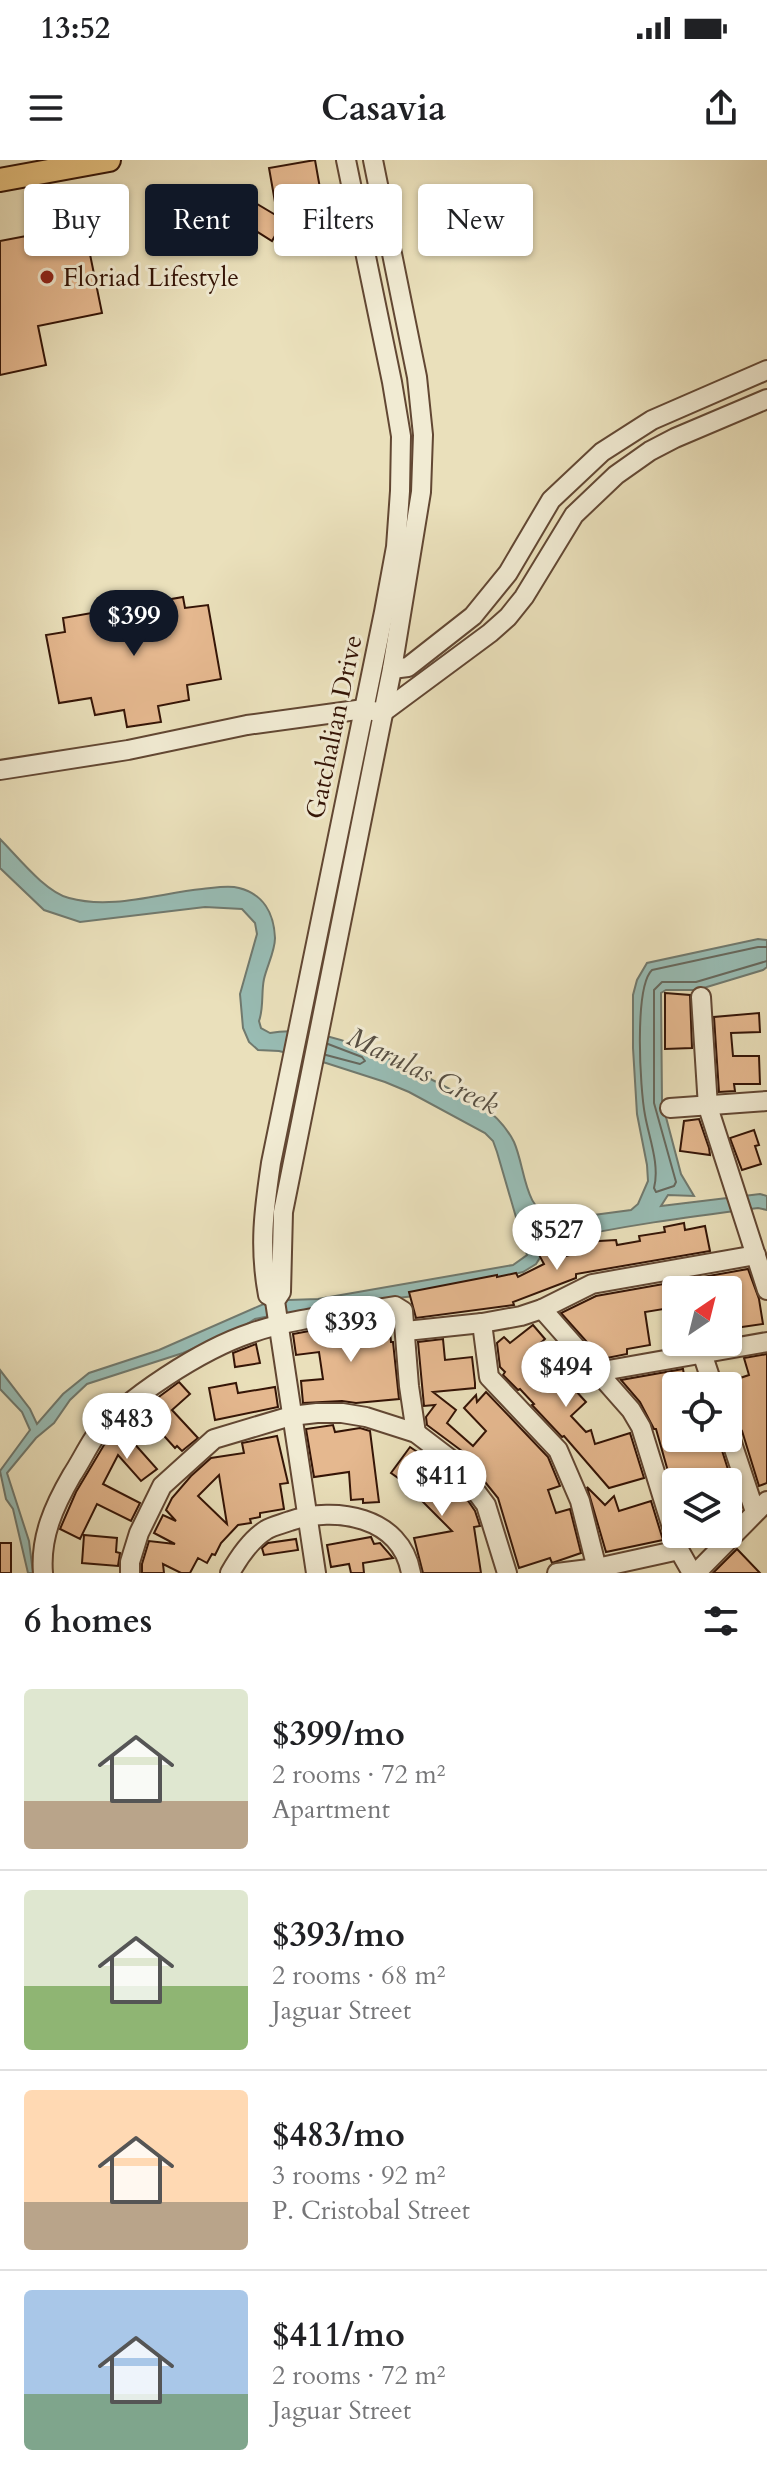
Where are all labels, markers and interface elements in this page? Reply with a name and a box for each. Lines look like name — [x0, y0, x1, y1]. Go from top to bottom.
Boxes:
text: 13:52 — [40, 8, 110, 49]
text: Casavia — [321, 84, 446, 133]
icon: menu — [24, 86, 68, 130]
icon: share — [699, 86, 743, 130]
chip: Buy — [24, 184, 129, 256]
chip: Rent — [145, 184, 258, 256]
chip: Filters — [274, 184, 402, 256]
chip: New — [418, 184, 533, 256]
place label: Floriad Lifestyle — [63, 260, 239, 295]
marker: Floriad Lifestyle — [38, 268, 56, 286]
pin: $399 — [87, 590, 181, 658]
text: $399 — [107, 598, 161, 633]
street label: Gatchalian Drive — [297, 632, 371, 822]
water label: Marulas Creek — [341, 1018, 505, 1124]
pin: $527 — [510, 1204, 604, 1272]
text: $527 — [530, 1212, 584, 1247]
north arrow — [662, 1276, 742, 1356]
map controls — [662, 1276, 742, 1548]
pin: $393 — [304, 1296, 398, 1364]
text: $393 — [324, 1304, 378, 1339]
pin: $494 — [519, 1341, 613, 1409]
text: $494 — [539, 1349, 593, 1384]
button: locate — [662, 1372, 742, 1452]
pin: $483 — [80, 1393, 174, 1461]
text: $483 — [100, 1401, 154, 1436]
pin: $411 — [395, 1450, 489, 1518]
text: $411 — [415, 1458, 469, 1493]
button: layers — [662, 1468, 742, 1548]
text: 6 homes — [24, 1598, 152, 1644]
icon: filters — [699, 1599, 743, 1643]
text: $399/mo — [272, 1711, 405, 1757]
icon: home — [88, 1721, 184, 1817]
text: 2 rooms · 72 m² — [272, 1757, 445, 1792]
text: Apartment — [272, 1792, 390, 1827]
text: $393/mo — [272, 1912, 405, 1958]
icon: home — [88, 1922, 184, 2018]
text: 2 rooms · 68 m² — [272, 1958, 445, 1993]
text: Jaguar Street — [272, 1993, 411, 2028]
text: $483/mo — [272, 2112, 405, 2158]
icon: home — [88, 2122, 184, 2218]
text: 3 rooms · 92 m² — [272, 2158, 445, 2193]
text: P. Cristobal Street — [272, 2193, 470, 2228]
text: $411/mo — [272, 2312, 405, 2358]
icon: home — [88, 2322, 184, 2418]
text: 2 rooms · 72 m² — [272, 2358, 445, 2393]
text: Jaguar Street — [272, 2393, 411, 2428]

